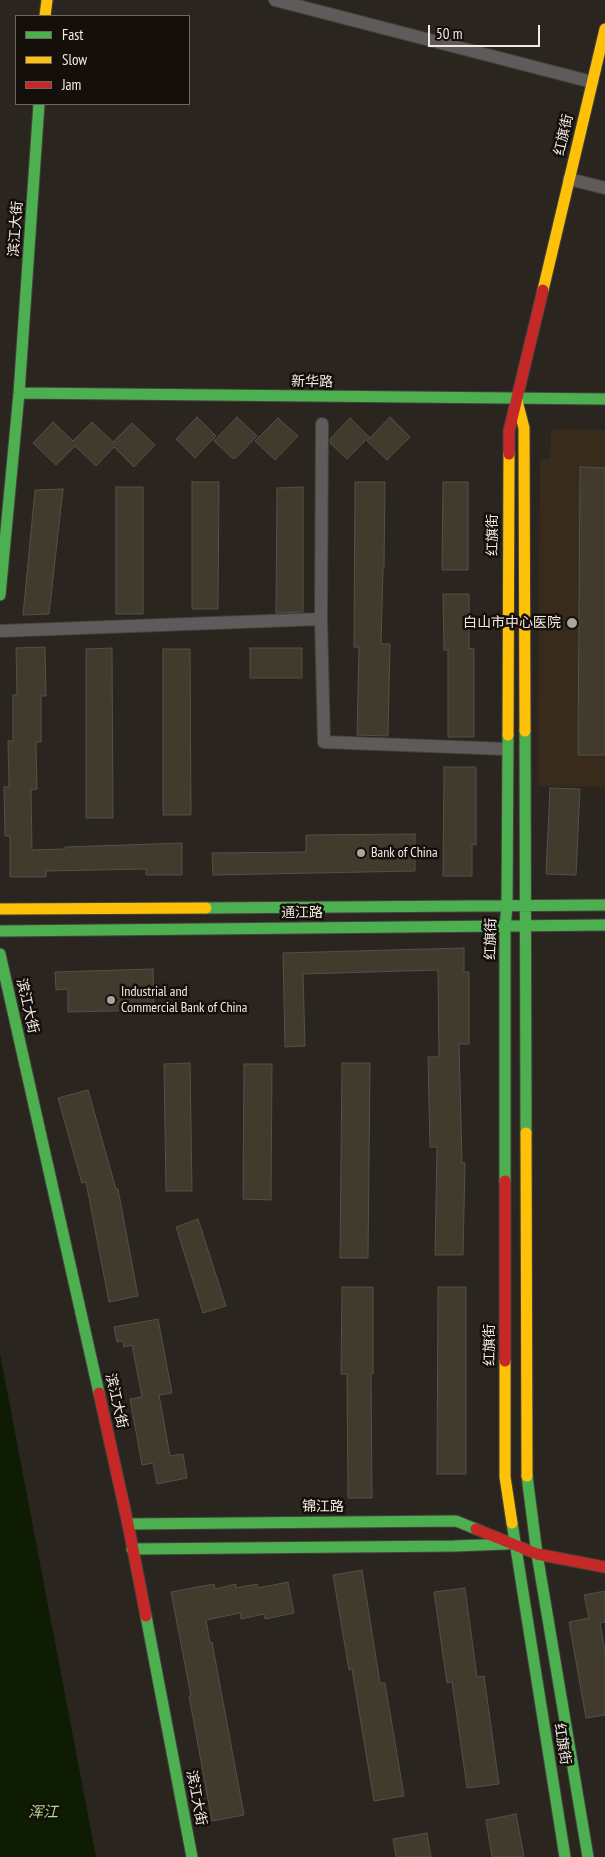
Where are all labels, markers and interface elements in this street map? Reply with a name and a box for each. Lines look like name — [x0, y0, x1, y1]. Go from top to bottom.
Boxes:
legend — [15, 15, 190, 105]
scale bar — [430, 15, 542, 47]
text: 50 m — [436, 24, 462, 43]
text: Fast — [62, 25, 83, 44]
text: Slow — [62, 50, 87, 69]
text: Jam — [62, 75, 81, 94]
street label: 红旗街 — [551, 113, 577, 157]
street label: 滨江大街 — [6, 200, 26, 258]
street label: 新华路 — [291, 373, 333, 391]
street label: 红旗街 — [485, 514, 501, 556]
place label: 白山市中心医院 — [463, 615, 561, 631]
marker: 白山市中心医院 — [565, 616, 579, 630]
place label: Bank of China — [371, 845, 438, 861]
marker: Bank of China — [355, 847, 367, 859]
street label: 通江路 — [281, 905, 323, 921]
street label: 红旗街 — [482, 918, 500, 960]
street label: 滨江大街 — [13, 977, 41, 1035]
place label: Industrial and Commercial Bank of China — [121, 984, 247, 1016]
marker: Industrial and Commercial Bank of China — [105, 994, 117, 1006]
street label: 红旗街 — [482, 1324, 498, 1366]
street label: 滨江大街 — [102, 1372, 130, 1430]
street label: 锦江路 — [302, 1499, 344, 1515]
street label: 红旗街 — [550, 1722, 574, 1766]
street label: 滨江大街 — [182, 1769, 210, 1827]
water label: 浑江 — [28, 1804, 58, 1822]

